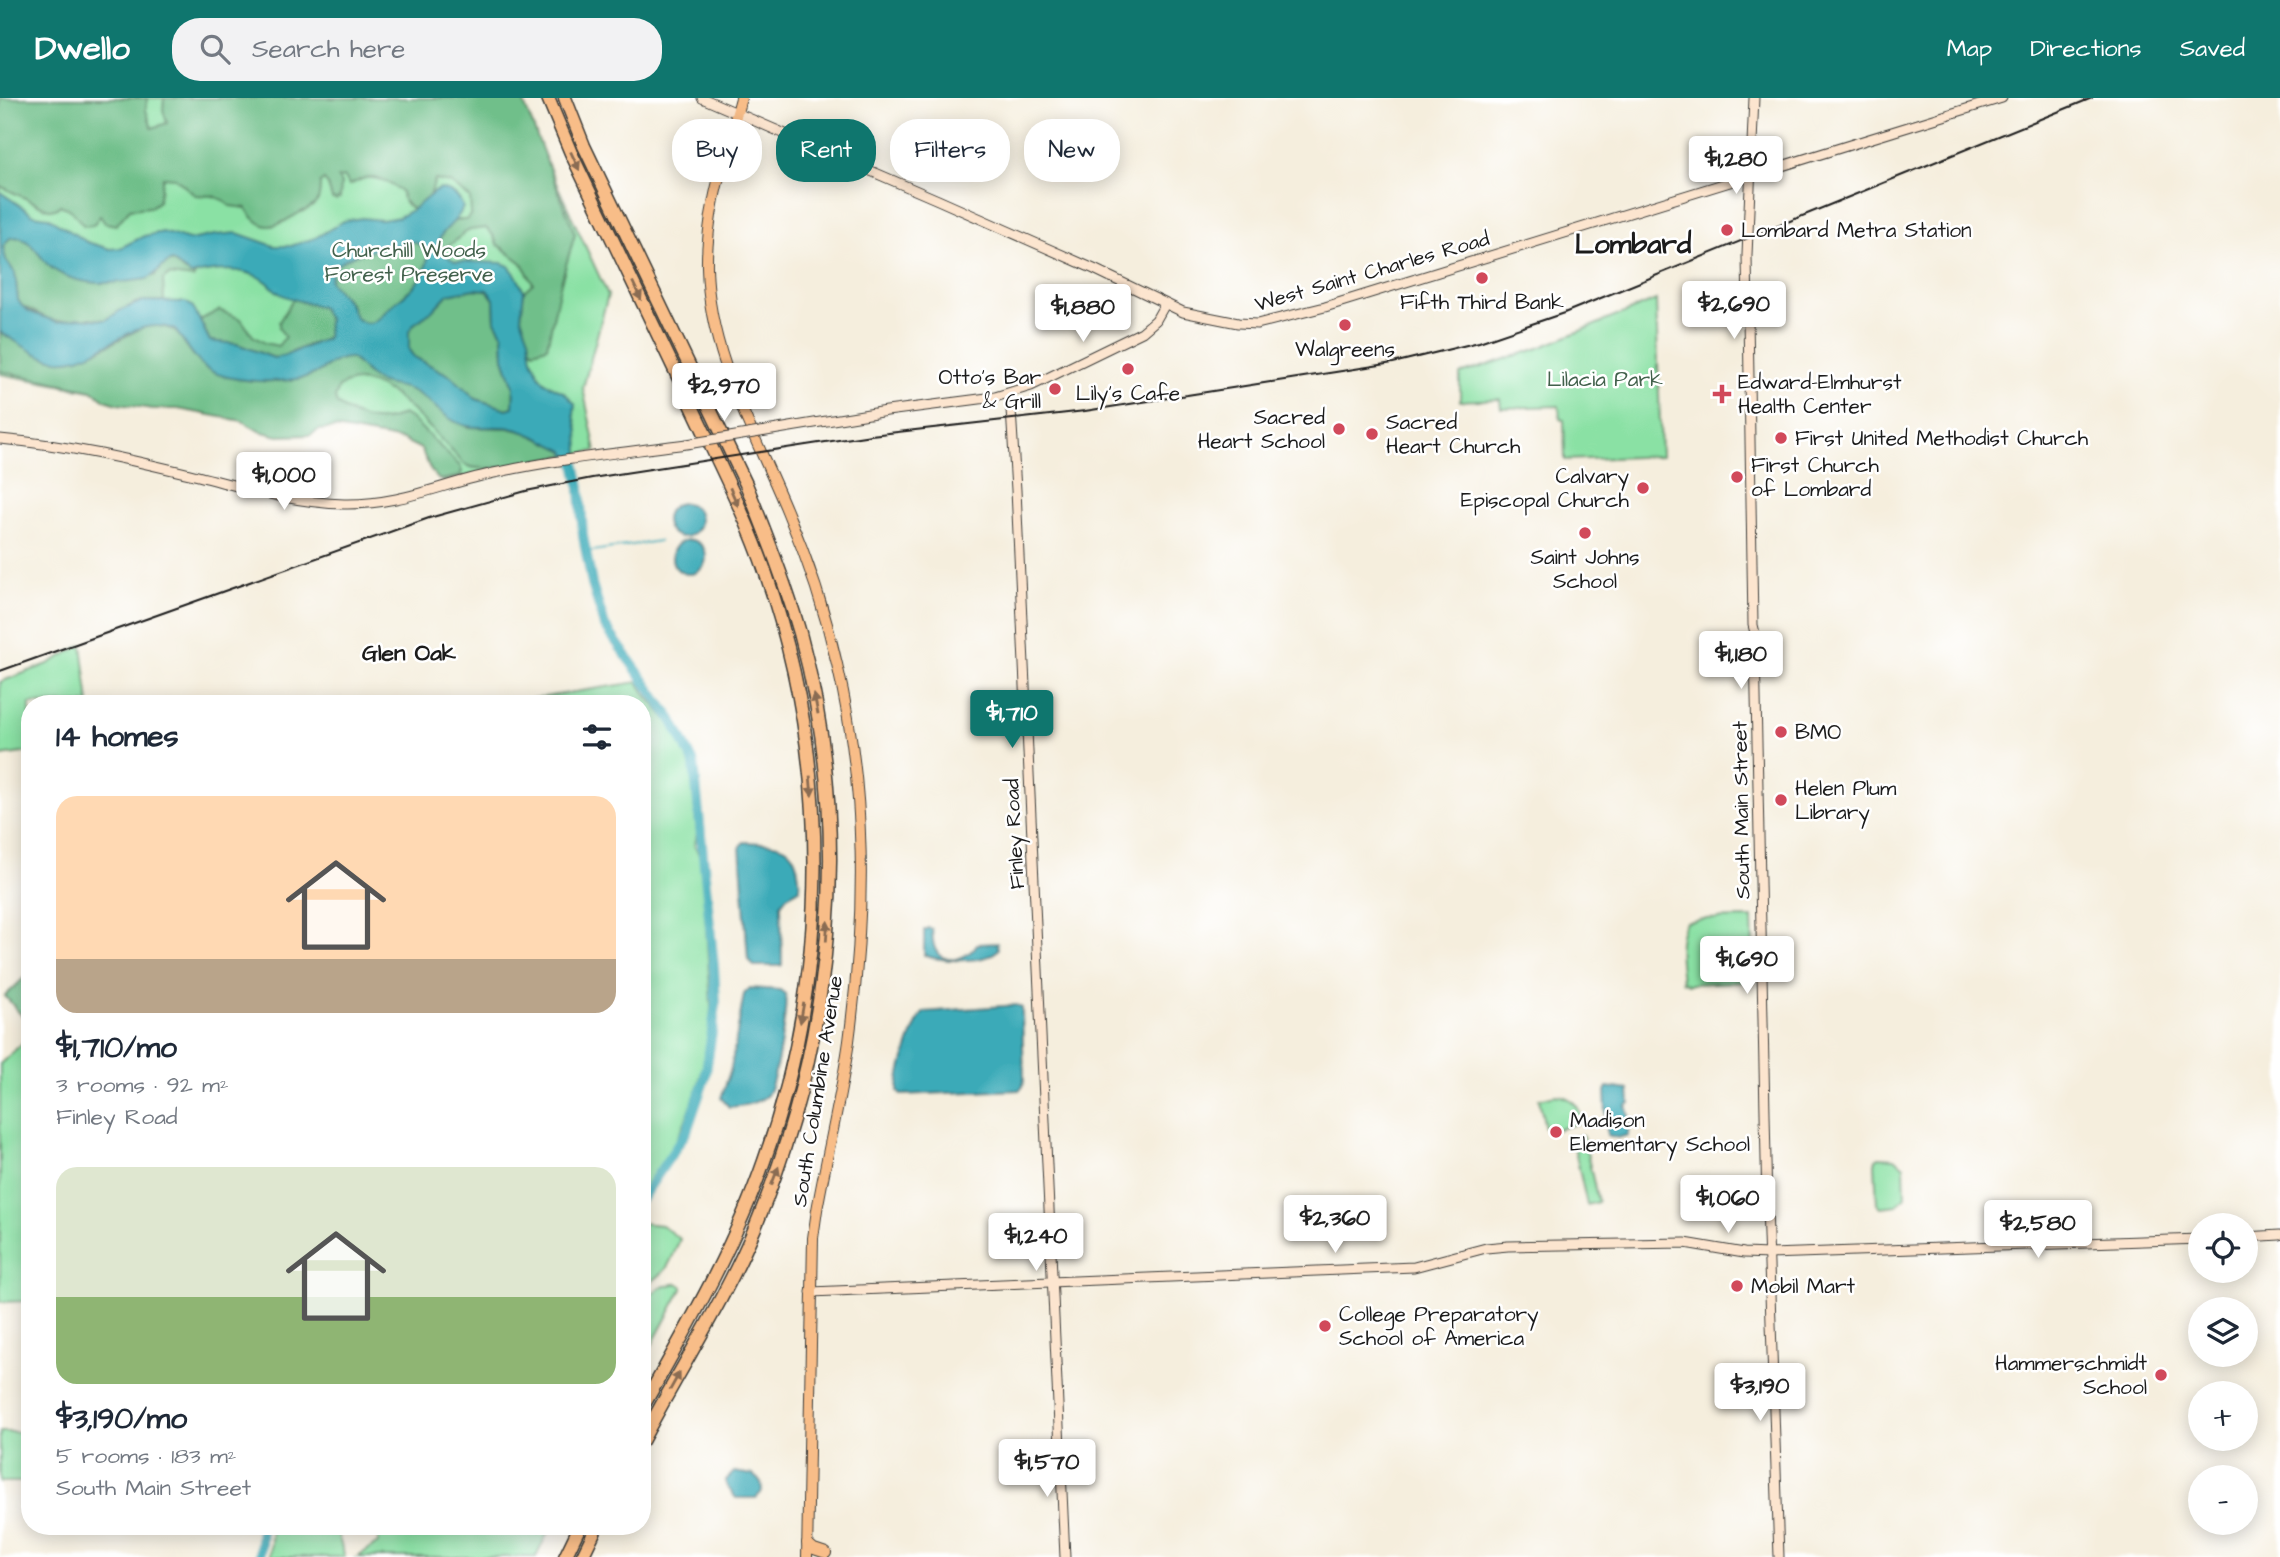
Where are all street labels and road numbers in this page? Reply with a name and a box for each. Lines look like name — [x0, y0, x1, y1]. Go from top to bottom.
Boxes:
street label: West Saint Charles Road — [1251, 224, 1493, 319]
street label: South Main Street — [1725, 720, 1758, 899]
street label: Finley Road — [997, 777, 1034, 890]
street label: South Columbine Avenue — [785, 973, 850, 1209]

